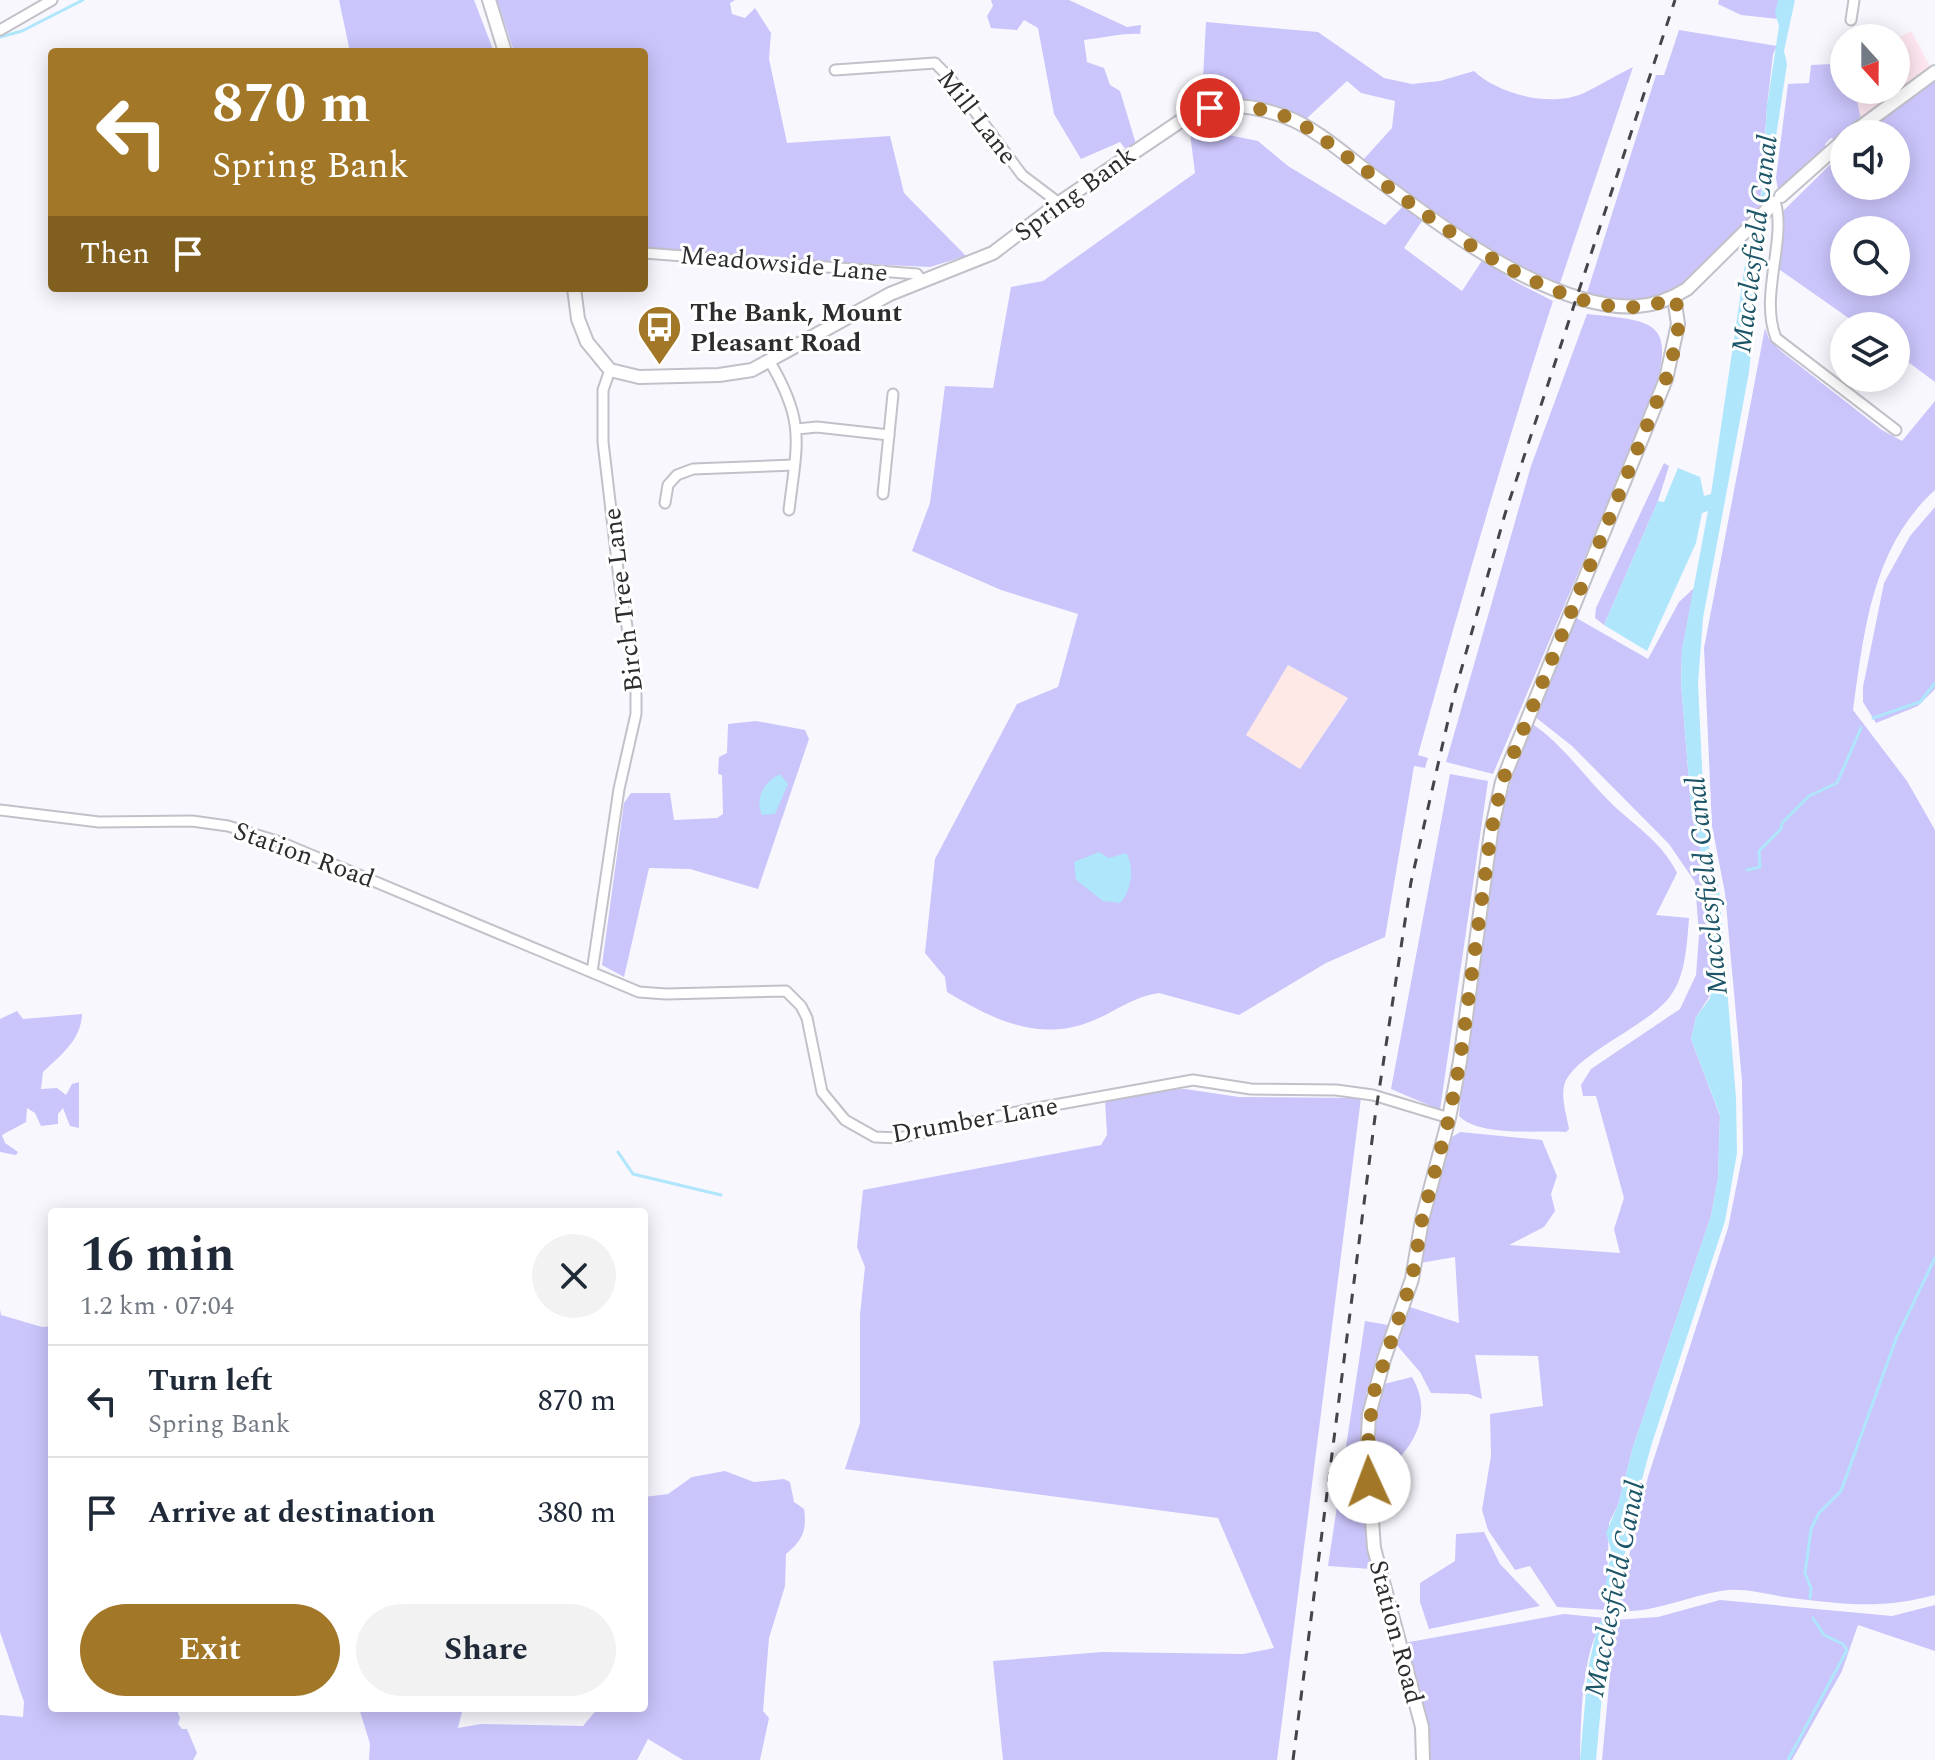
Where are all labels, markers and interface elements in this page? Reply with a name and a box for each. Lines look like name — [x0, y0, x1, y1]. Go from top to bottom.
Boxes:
north arrow — [1830, 24, 1910, 104]
map controls — [1830, 24, 1910, 392]
street label: Mill Lane — [927, 61, 1027, 173]
text: 870 m — [212, 62, 371, 147]
pin — [1176, 74, 1244, 142]
icon: left — [80, 80, 184, 184]
icon: arrive — [1188, 86, 1232, 130]
button: sound — [1830, 120, 1910, 200]
water label: Macclesfield Canal — [1720, 133, 1790, 355]
street label: Spring Bank — [1006, 136, 1144, 252]
text: Spring Bank — [212, 139, 409, 194]
button: search — [1830, 216, 1910, 296]
text: Then — [80, 231, 150, 277]
icon: arrive — [166, 232, 210, 276]
street label: Meadowside Lane — [678, 235, 890, 293]
place label: The Bank, Mount Pleasant Road — [690, 293, 902, 363]
bus stop icon: The Bank, Mount Pleasant Road — [635, 304, 683, 367]
button: layers — [1830, 312, 1910, 392]
street label: Birch Tree Lane — [592, 506, 654, 694]
water label: Macclesfield Canal — [1674, 775, 1740, 997]
street label: Station Road — [228, 811, 380, 899]
street label: Drumber Lane — [889, 1086, 1061, 1154]
text: 16 min — [80, 1219, 235, 1292]
button: close — [532, 1234, 616, 1318]
text: 1.2 km · 07:04 — [80, 1286, 234, 1326]
text: Turn left — [148, 1358, 273, 1404]
text: 870 m — [538, 1378, 616, 1424]
icon: left — [80, 1379, 124, 1423]
text: Spring Bank — [148, 1404, 290, 1444]
position arrow — [1327, 1440, 1411, 1524]
water label: Macclesfield Canal — [1573, 1477, 1657, 1701]
text: Arrive at destination — [148, 1490, 435, 1536]
text: 380 m — [538, 1490, 616, 1536]
icon: arrive — [80, 1491, 124, 1535]
street label: Station Road — [1358, 1556, 1434, 1708]
button: Exit — [80, 1604, 340, 1696]
button: Share — [356, 1604, 616, 1696]

